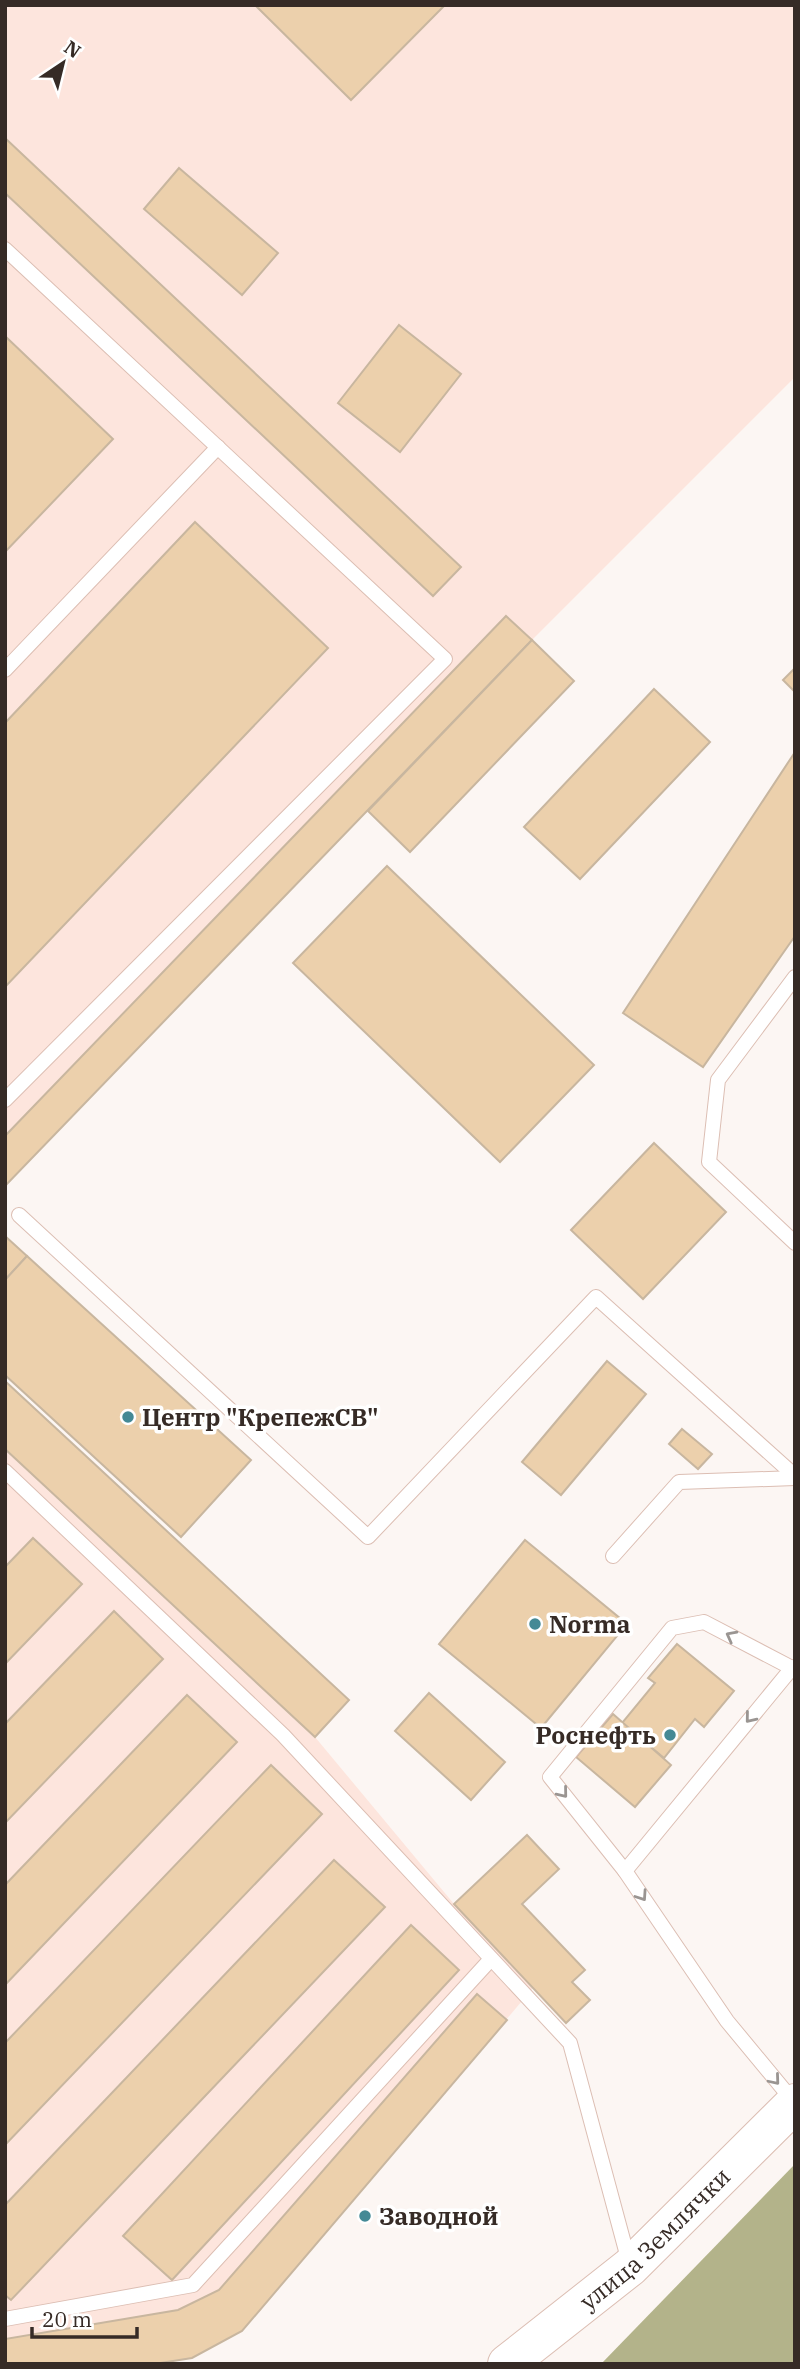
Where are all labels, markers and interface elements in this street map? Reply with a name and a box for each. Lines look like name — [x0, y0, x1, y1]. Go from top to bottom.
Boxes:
north arrow — [28, 28, 98, 98]
text: N — [60, 35, 86, 63]
place label: Центр "КрепежСВ" — [142, 1401, 378, 1433]
marker: Центр "КрепежСВ" — [120, 1409, 136, 1425]
place label: Norma — [549, 1608, 631, 1640]
marker: Norma — [527, 1616, 543, 1632]
one-way arrow — [726, 1631, 739, 1644]
one-way arrow — [746, 1711, 759, 1723]
place label: Роснефть — [536, 1719, 656, 1751]
marker: Роснефть — [662, 1727, 678, 1743]
one-way arrow — [555, 1785, 567, 1798]
one-way arrow — [634, 1888, 646, 1901]
one-way arrow — [767, 2072, 780, 2084]
street label: улица Землячки — [573, 2160, 737, 2317]
place label: Заводной — [379, 2200, 498, 2232]
marker: Заводной — [357, 2208, 373, 2224]
scale bar — [32, 2296, 136, 2340]
text: 20 m — [42, 2305, 92, 2333]

